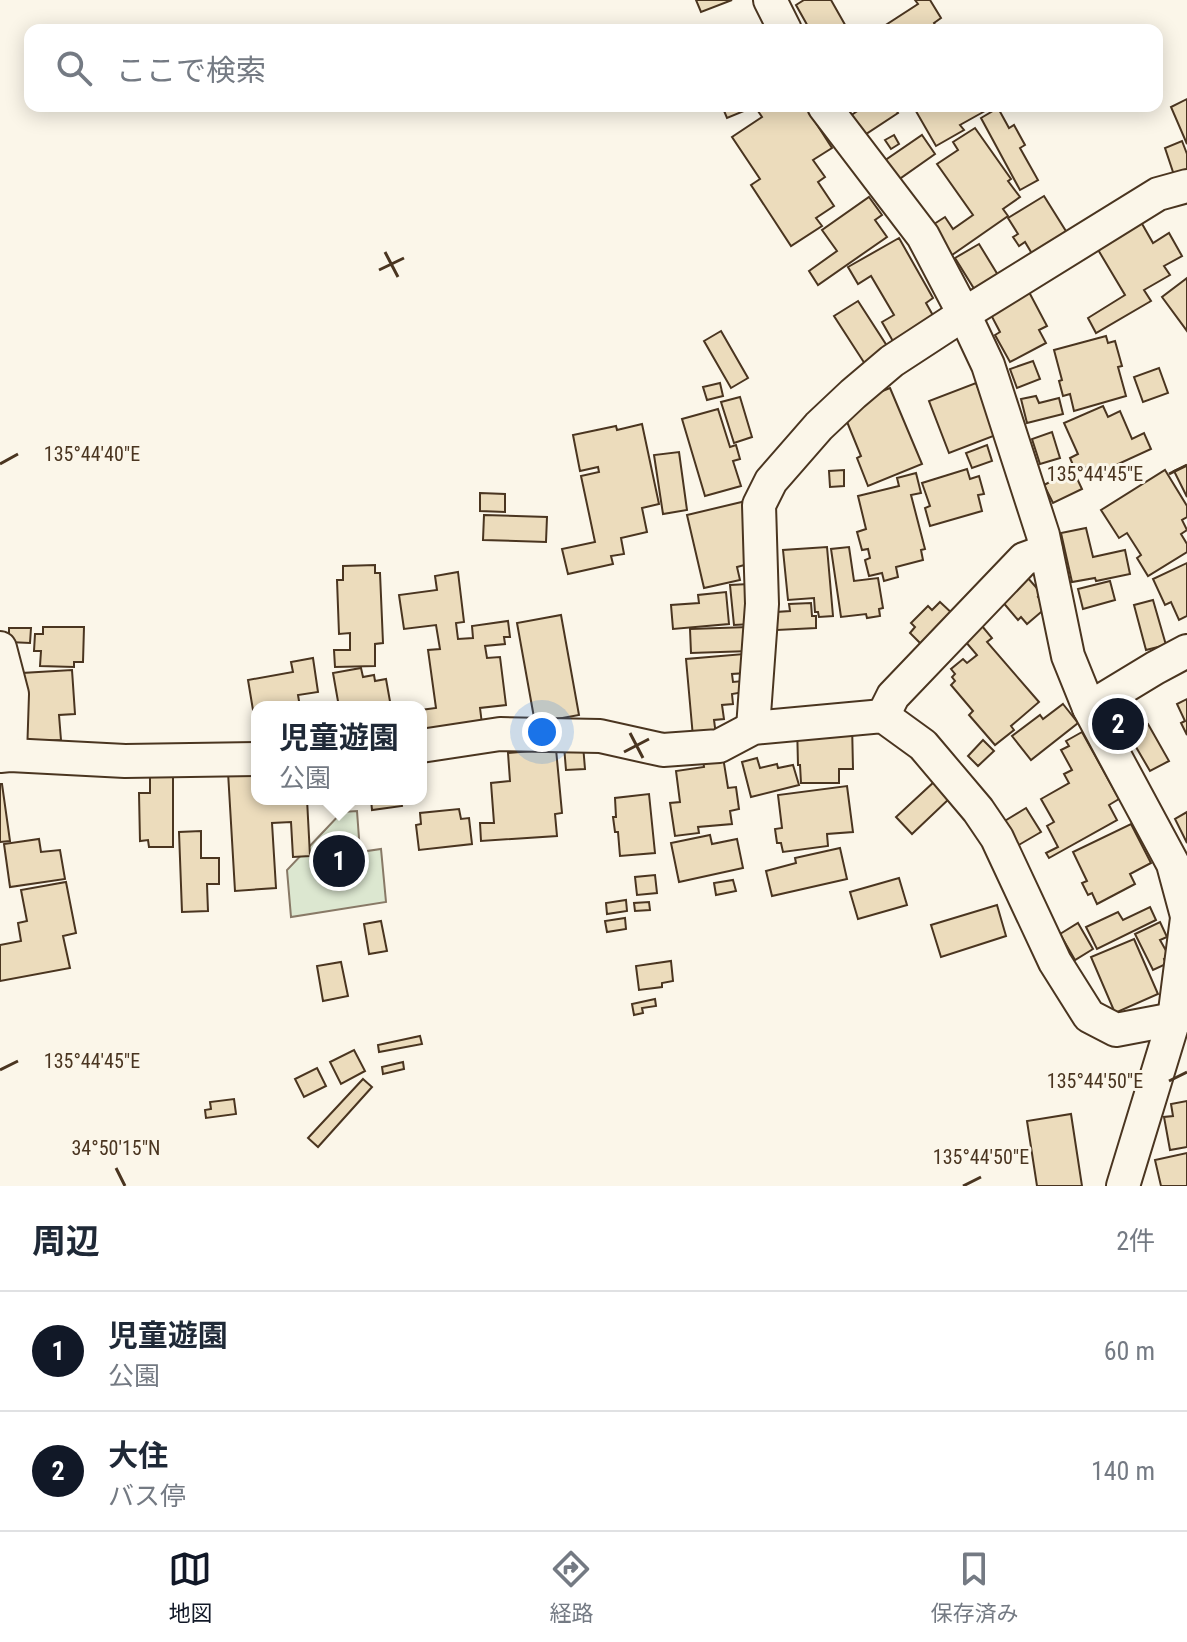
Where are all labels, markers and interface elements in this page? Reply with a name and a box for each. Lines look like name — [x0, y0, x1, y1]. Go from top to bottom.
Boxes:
search box — [24, 24, 1163, 112]
icon: search — [52, 46, 96, 90]
text: ここで検索 — [116, 53, 266, 88]
text: 135°44'40"E — [44, 442, 140, 466]
text: 135°44'45"E — [1047, 462, 1143, 486]
pin: 2 — [1092, 694, 1144, 754]
popup — [251, 701, 427, 805]
your location — [522, 712, 562, 752]
text: 児童遊園 — [279, 720, 399, 755]
text: 公園 — [279, 763, 331, 793]
pin: 1 — [313, 831, 365, 891]
text: 135°44'45"E — [44, 1049, 140, 1073]
text: 135°44'50"E — [1047, 1069, 1143, 1093]
text: 34°50'15"N — [71, 1136, 161, 1160]
text: 135°44'50"E — [933, 1145, 1029, 1169]
text: 周辺 — [32, 1221, 100, 1261]
text: 2件 — [1116, 1226, 1155, 1256]
text: 児童遊園 — [108, 1318, 228, 1353]
text: 1 — [51, 1336, 65, 1366]
text: 60 m — [1104, 1336, 1155, 1366]
text: 公園 — [108, 1361, 160, 1391]
text: 大住 — [108, 1438, 168, 1473]
text: 2 — [51, 1456, 65, 1486]
text: 140 m — [1091, 1456, 1155, 1486]
text: バス停 — [108, 1481, 186, 1511]
tab: 地図 — [168, 1547, 213, 1627]
tab: 経路 — [549, 1547, 594, 1627]
tab: 保存済み — [930, 1547, 1019, 1627]

